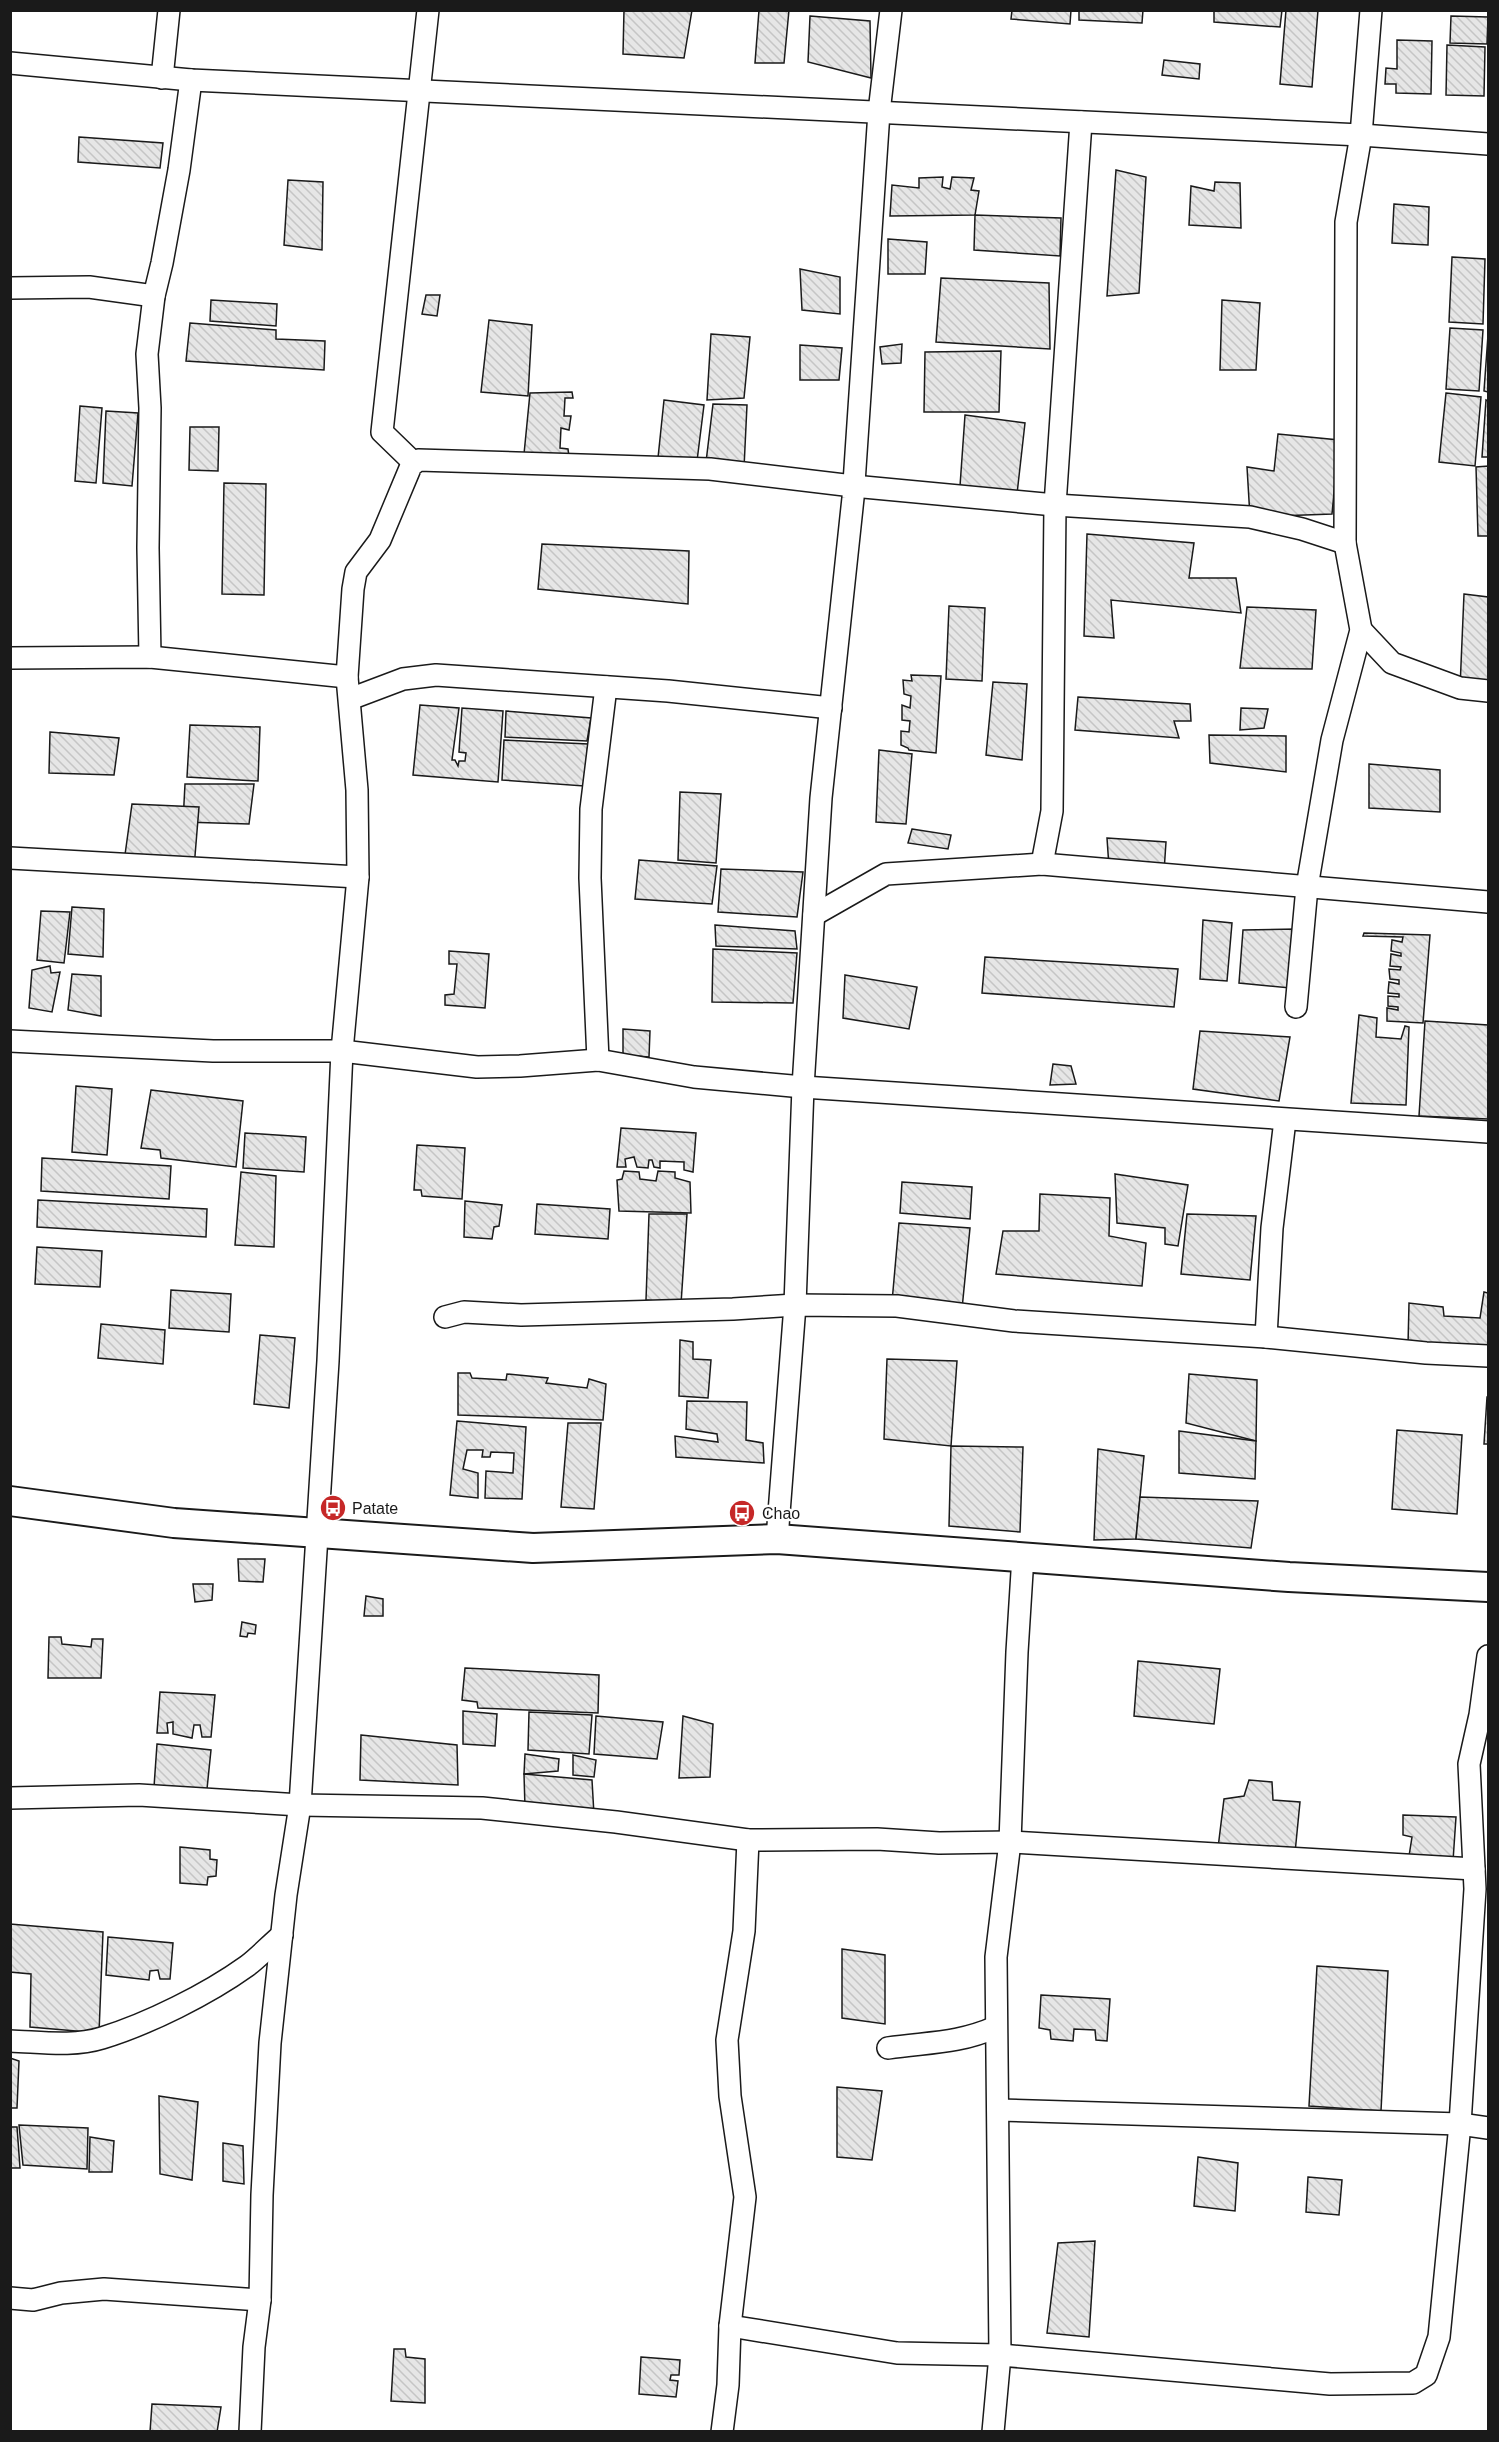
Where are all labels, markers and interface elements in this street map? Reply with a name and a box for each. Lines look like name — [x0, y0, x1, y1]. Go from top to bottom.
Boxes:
bus stop icon: Patate — [318, 1493, 348, 1523]
bus stop icon: Chao — [727, 1498, 757, 1528]
place label: Patate — [352, 1500, 398, 1517]
place label: Chao — [762, 1505, 800, 1522]

